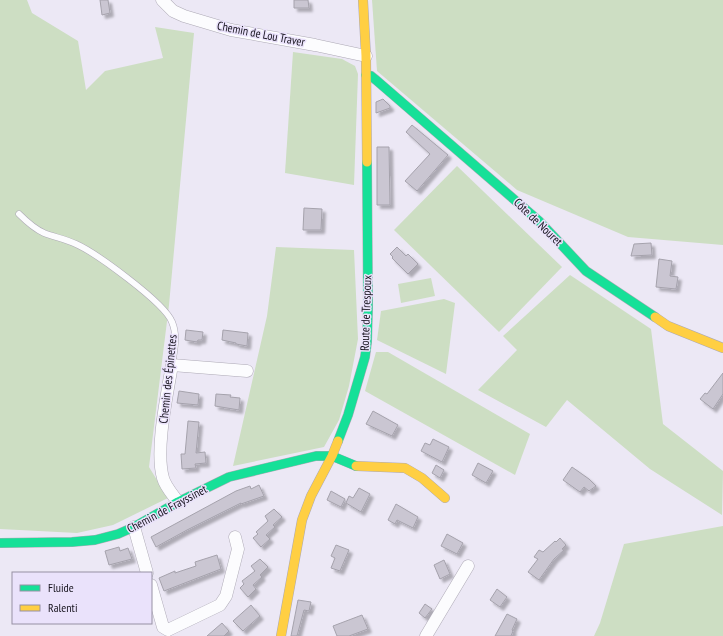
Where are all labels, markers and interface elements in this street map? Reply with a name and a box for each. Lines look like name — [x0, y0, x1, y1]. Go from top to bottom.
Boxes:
street label: Chemin de Lou Traver — [216, 18, 307, 50]
street label: Côte de Nouret — [511, 195, 566, 249]
street label: Route de Trespoux — [357, 275, 374, 351]
street label: Chemin des Épinettes — [155, 334, 180, 424]
street label: Chemin de Frayssinet — [124, 481, 210, 536]
legend — [12, 572, 152, 624]
text: Fluide — [48, 580, 74, 595]
text: Ralenti — [48, 600, 77, 615]

